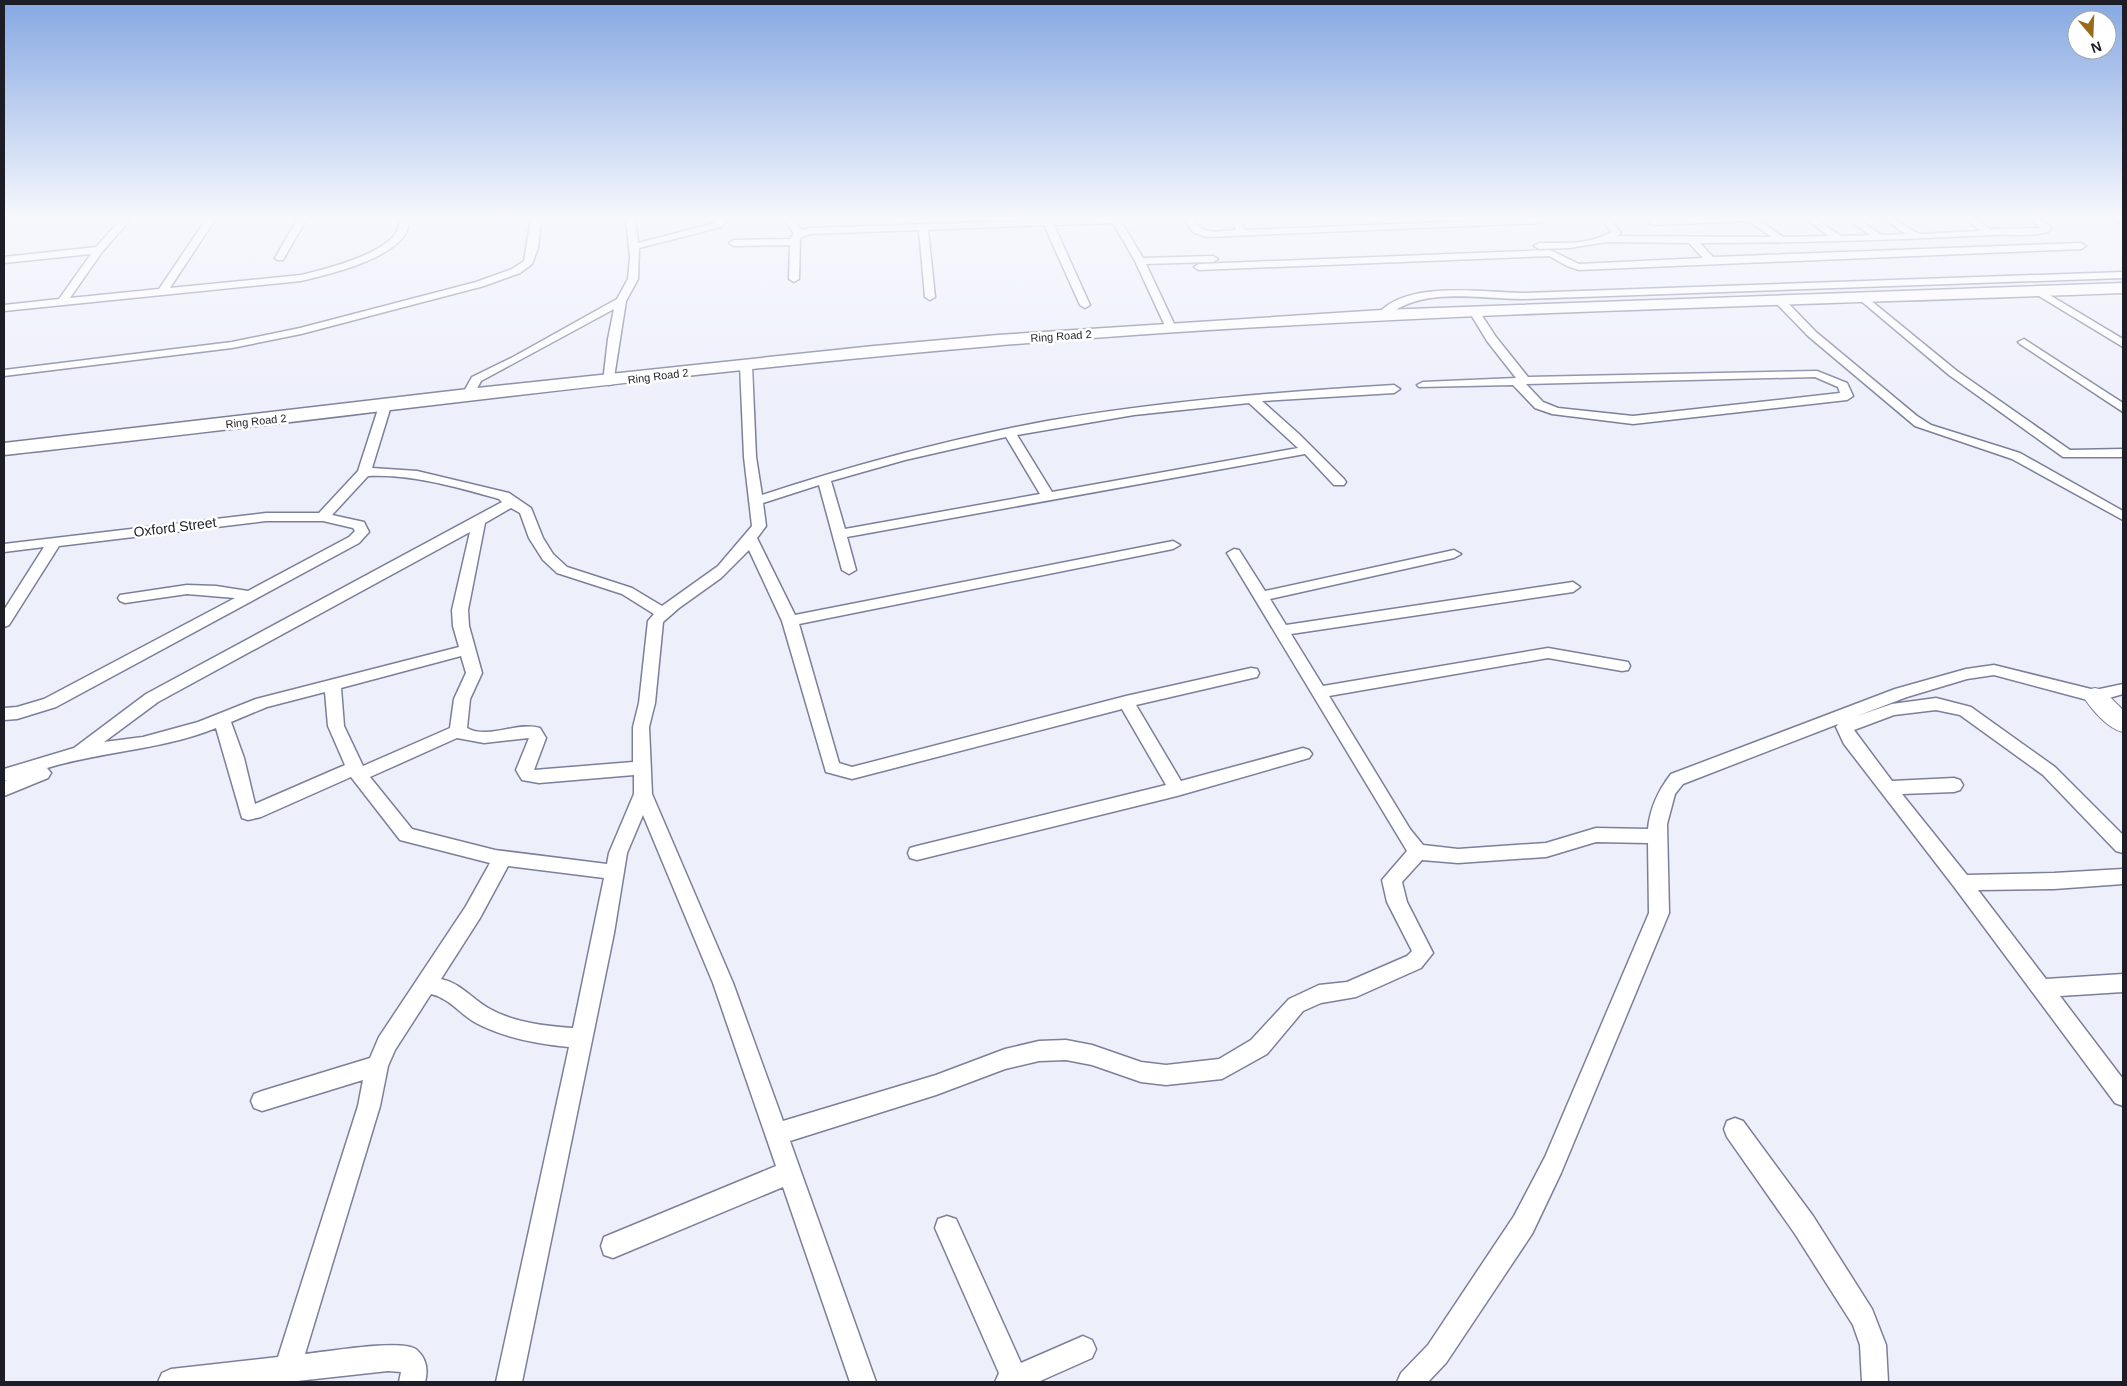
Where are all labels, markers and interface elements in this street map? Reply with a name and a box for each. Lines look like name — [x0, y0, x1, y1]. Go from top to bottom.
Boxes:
north arrow — [2067, 10, 2117, 60]
text: N — [2089, 38, 2104, 57]
street label: Ring Road 2 — [1030, 328, 1092, 344]
street label: Ring Road 2 — [627, 366, 689, 386]
street label: Ring Road 2 — [225, 412, 287, 430]
street label: Oxford Street — [133, 514, 217, 540]

